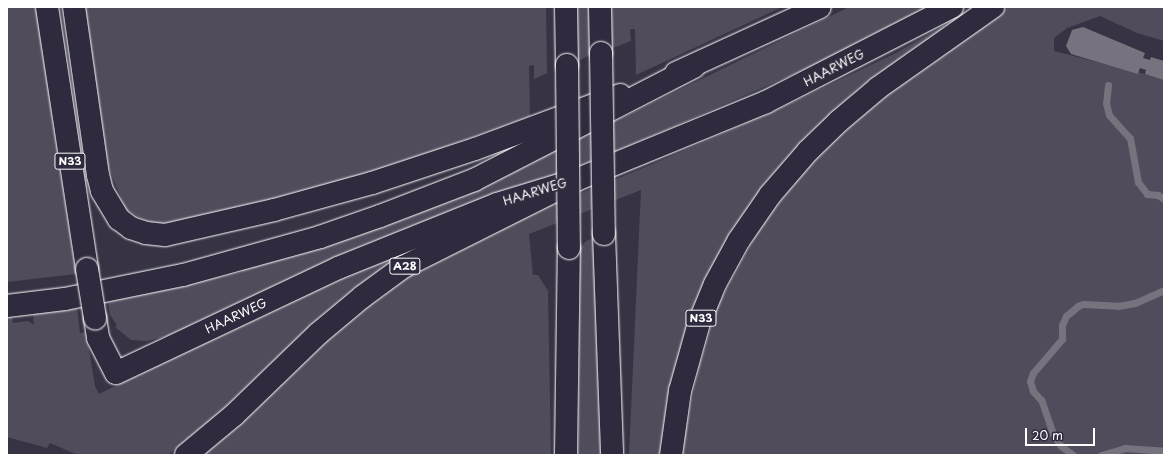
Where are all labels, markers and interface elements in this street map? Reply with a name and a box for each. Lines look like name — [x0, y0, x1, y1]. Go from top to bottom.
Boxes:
street label: HAARWEG — [801, 47, 867, 89]
road number: N33 — [54, 152, 86, 170]
street label: HAARWEG — [501, 175, 569, 209]
road number: A28 — [389, 257, 421, 275]
street label: HAARWEG — [203, 296, 269, 336]
road number: N33 — [685, 309, 717, 327]
scale bar — [1027, 420, 1097, 446]
text: 20 m — [1032, 426, 1063, 444]

